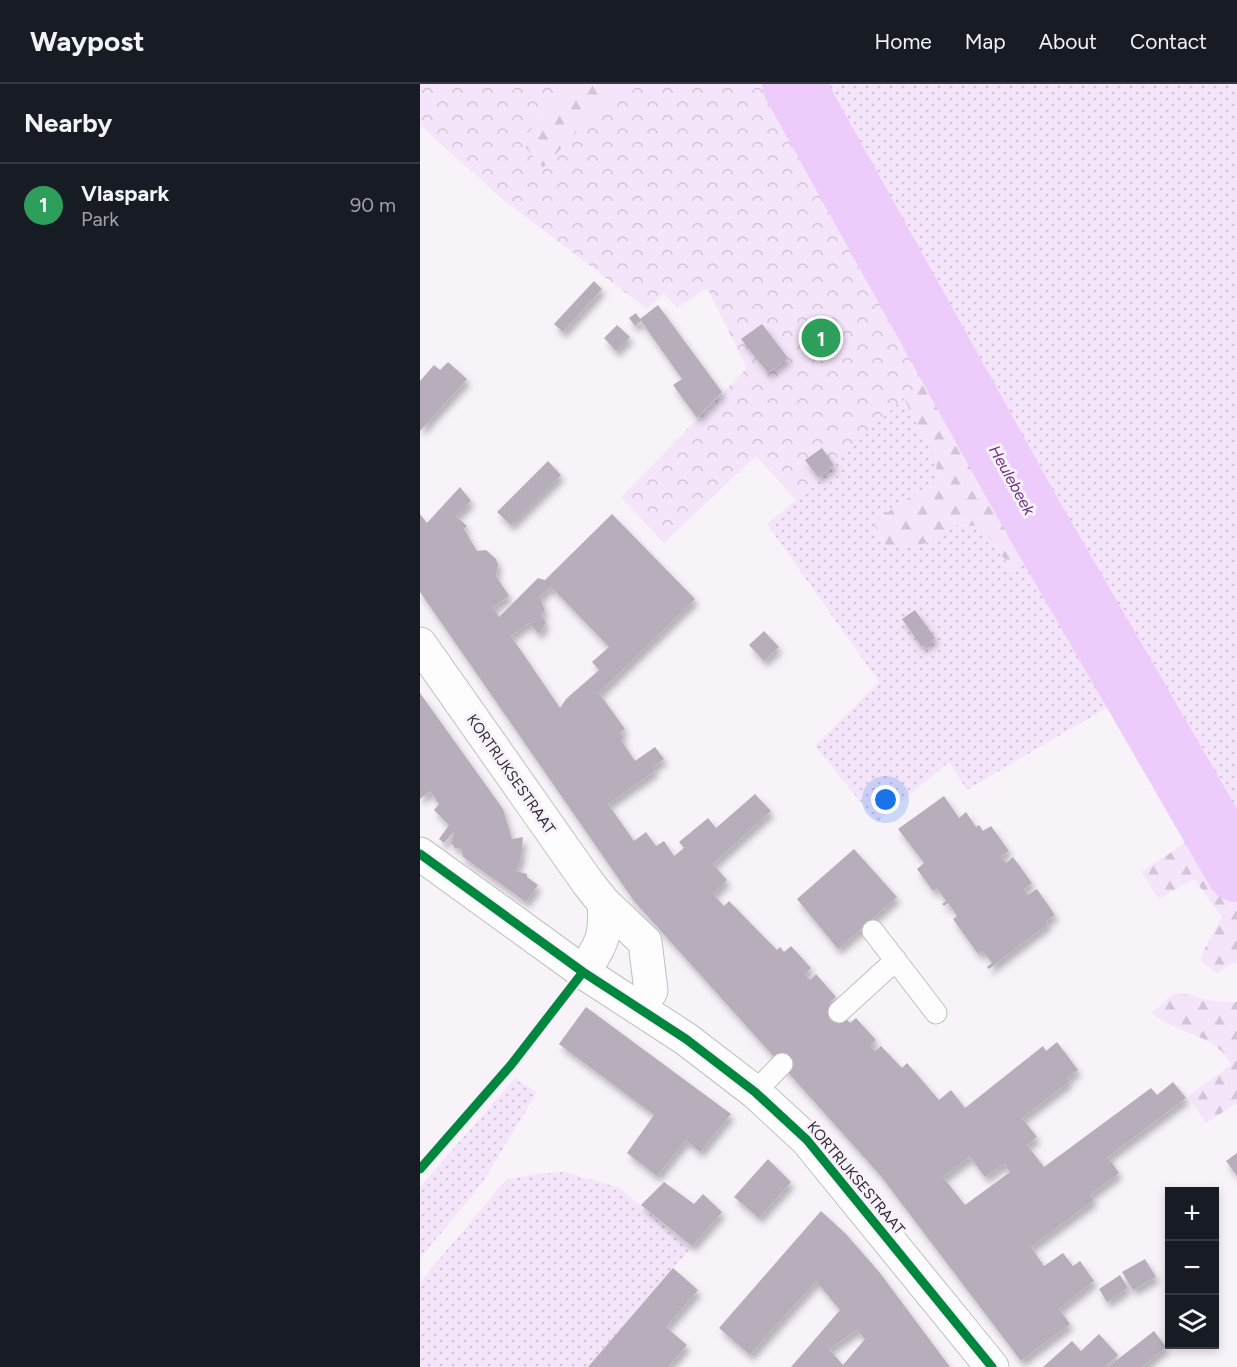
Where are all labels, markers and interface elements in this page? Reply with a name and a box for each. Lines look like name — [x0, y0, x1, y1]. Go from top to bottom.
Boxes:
text: Waypost — [30, 24, 144, 58]
text: Home — [875, 29, 932, 54]
text: Map — [965, 29, 1006, 54]
text: About — [1039, 29, 1097, 54]
text: Contact — [1130, 29, 1207, 54]
text: Nearby — [24, 107, 112, 139]
text: Vlaspark — [81, 180, 169, 207]
text: 1 — [39, 193, 48, 217]
text: 90 m — [350, 193, 396, 217]
text: Park — [81, 207, 119, 231]
pin: 1 — [802, 316, 840, 360]
water label: Heulebeek — [985, 442, 1039, 519]
street label: KORTRIJKSESTRAAT — [463, 711, 560, 838]
your location — [871, 785, 900, 814]
street label: KORTRIJKSESTRAAT — [803, 1118, 909, 1239]
map controls — [1165, 1187, 1219, 1349]
button: + — [1165, 1187, 1219, 1241]
button: − — [1165, 1241, 1219, 1295]
button: layers — [1165, 1295, 1219, 1349]

